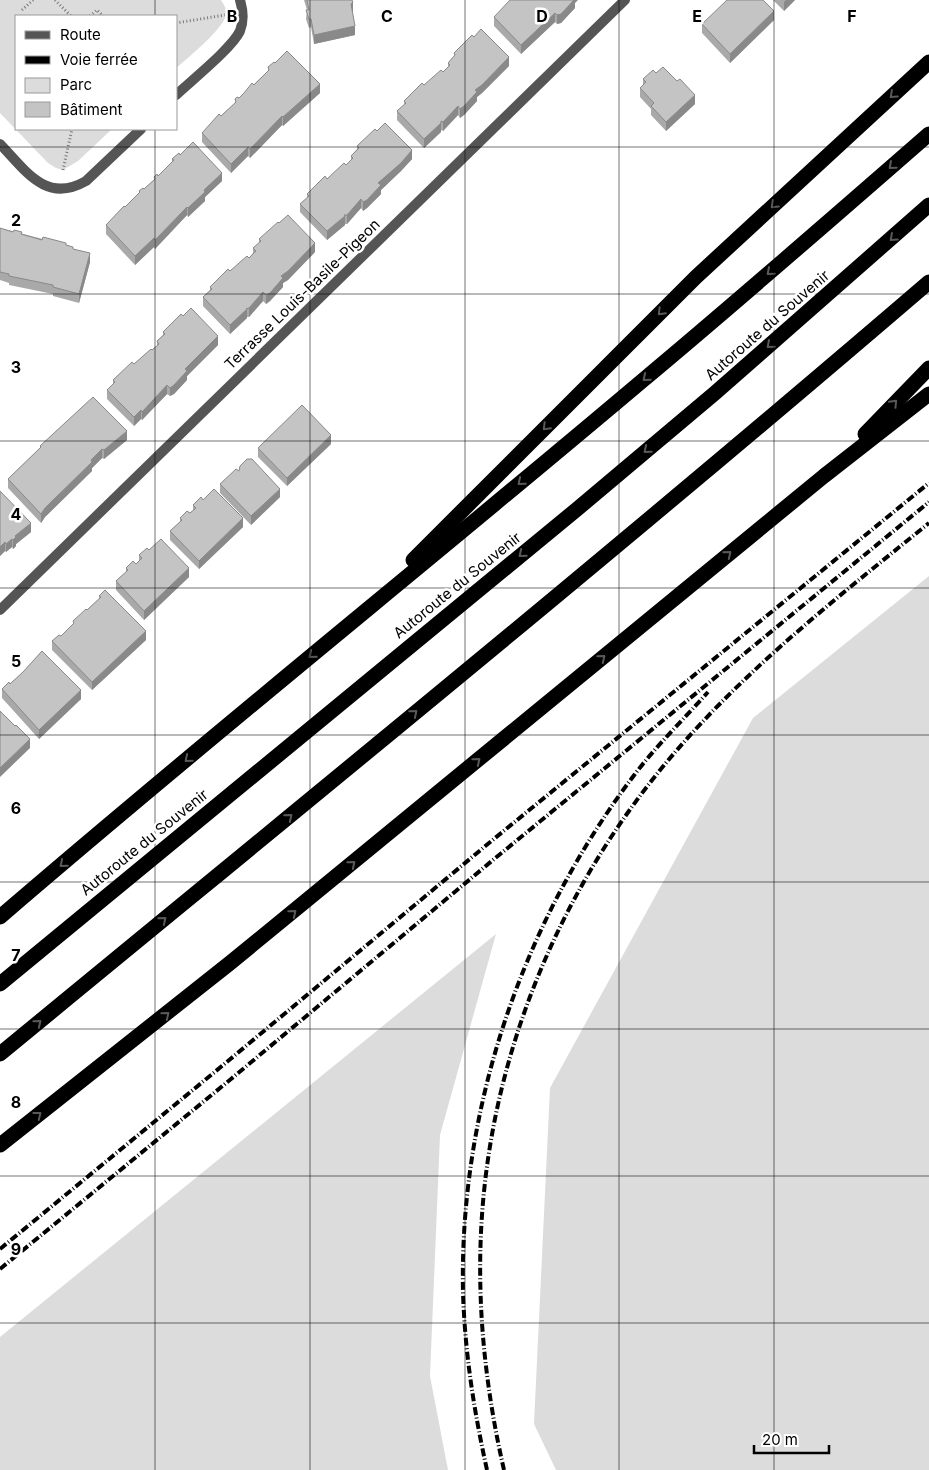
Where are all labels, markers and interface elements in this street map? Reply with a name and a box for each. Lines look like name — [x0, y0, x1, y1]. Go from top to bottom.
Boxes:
text: B — [227, 6, 237, 26]
text: C — [381, 6, 393, 26]
text: D — [536, 6, 548, 26]
text: E — [692, 6, 702, 26]
text: F — [847, 6, 857, 26]
legend — [15, 15, 178, 130]
text: Route — [60, 25, 101, 44]
text: Voie ferrée — [60, 50, 138, 69]
text: Parc — [60, 75, 92, 94]
one-way arrow — [890, 89, 899, 98]
text: Bâtiment — [60, 100, 123, 119]
one-way arrow — [889, 160, 898, 169]
one-way arrow — [771, 199, 780, 208]
text: 2 — [11, 210, 21, 230]
street label: Terrasse Louis-Basile-Pigeon — [220, 215, 384, 373]
one-way arrow — [889, 232, 898, 241]
street label: Autoroute du Souvenir — [701, 266, 833, 384]
one-way arrow — [766, 267, 775, 276]
one-way arrow — [658, 306, 667, 315]
one-way arrow — [767, 339, 776, 348]
text: 3 — [11, 357, 21, 377]
one-way arrow — [643, 372, 652, 380]
one-way arrow — [889, 400, 898, 409]
one-way arrow — [543, 421, 552, 430]
one-way arrow — [643, 445, 652, 454]
one-way arrow — [518, 476, 527, 484]
text: 4 — [11, 504, 22, 524]
street label: Autoroute du Souvenir — [389, 527, 525, 642]
one-way arrow — [519, 549, 528, 557]
one-way arrow — [722, 552, 731, 560]
one-way arrow — [309, 649, 318, 658]
text: 5 — [11, 651, 21, 671]
one-way arrow — [597, 654, 606, 663]
one-way arrow — [408, 711, 417, 719]
one-way arrow — [185, 753, 194, 762]
one-way arrow — [471, 758, 480, 767]
street label: Autoroute du Souvenir — [76, 784, 212, 899]
text: 6 — [11, 798, 21, 818]
one-way arrow — [283, 814, 292, 822]
one-way arrow — [60, 858, 69, 867]
one-way arrow — [346, 861, 355, 870]
one-way arrow — [287, 909, 296, 918]
one-way arrow — [157, 917, 166, 925]
text: 7 — [11, 945, 21, 965]
one-way arrow — [160, 1012, 169, 1020]
one-way arrow — [32, 1019, 41, 1028]
text: 8 — [11, 1092, 21, 1112]
one-way arrow — [32, 1113, 41, 1121]
text: 9 — [11, 1239, 21, 1259]
scale bar — [754, 1422, 829, 1454]
text: 20 m — [762, 1430, 798, 1449]

